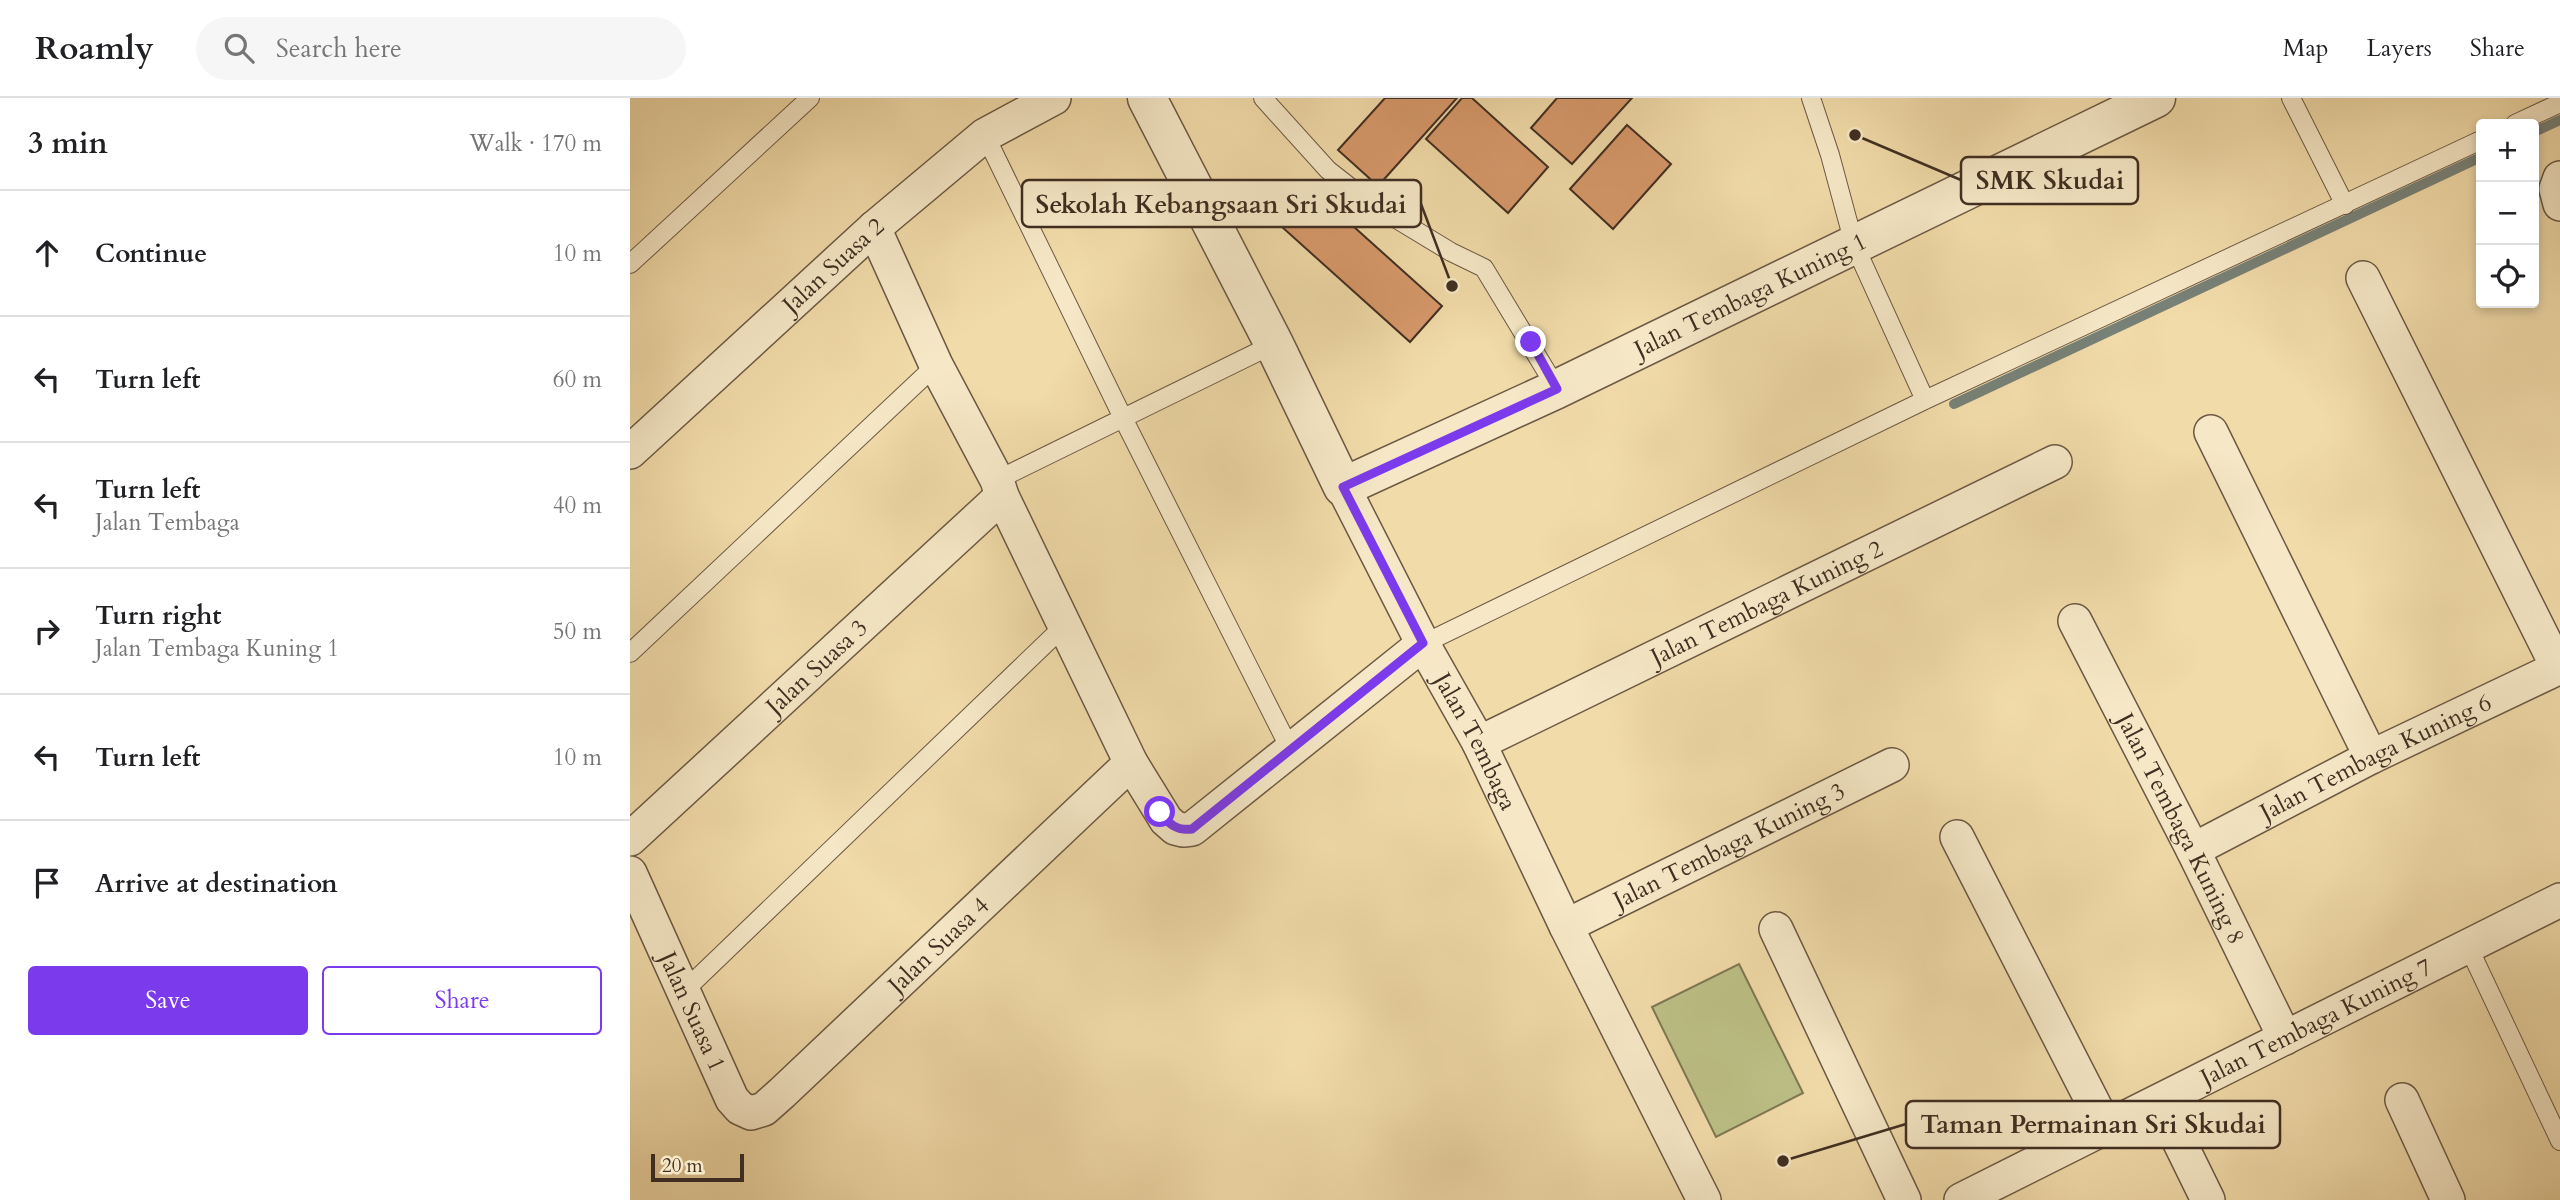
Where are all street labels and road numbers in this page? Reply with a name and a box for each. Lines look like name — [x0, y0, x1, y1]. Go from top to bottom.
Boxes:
street label: Jalan Suasa 2 — [773, 210, 892, 323]
street label: Jalan Tembaga Kuning 1 — [1626, 225, 1872, 367]
street label: Jalan Tembaga Kuning 2 — [1642, 532, 1889, 675]
street label: Jalan Suasa 3 — [757, 612, 875, 725]
street label: Jalan Tembaga — [1424, 664, 1525, 816]
street label: Jalan Tembaga Kuning 6 — [2252, 686, 2497, 830]
street label: Jalan Tembaga Kuning 8 — [2107, 705, 2253, 950]
street label: Jalan Tembaga Kuning 3 — [1605, 775, 1851, 918]
street label: Jalan Suasa 4 — [879, 890, 997, 1003]
street label: Jalan Suasa 1 — [650, 944, 733, 1077]
street label: Jalan Tembaga Kuning 7 — [2192, 951, 2437, 1096]

